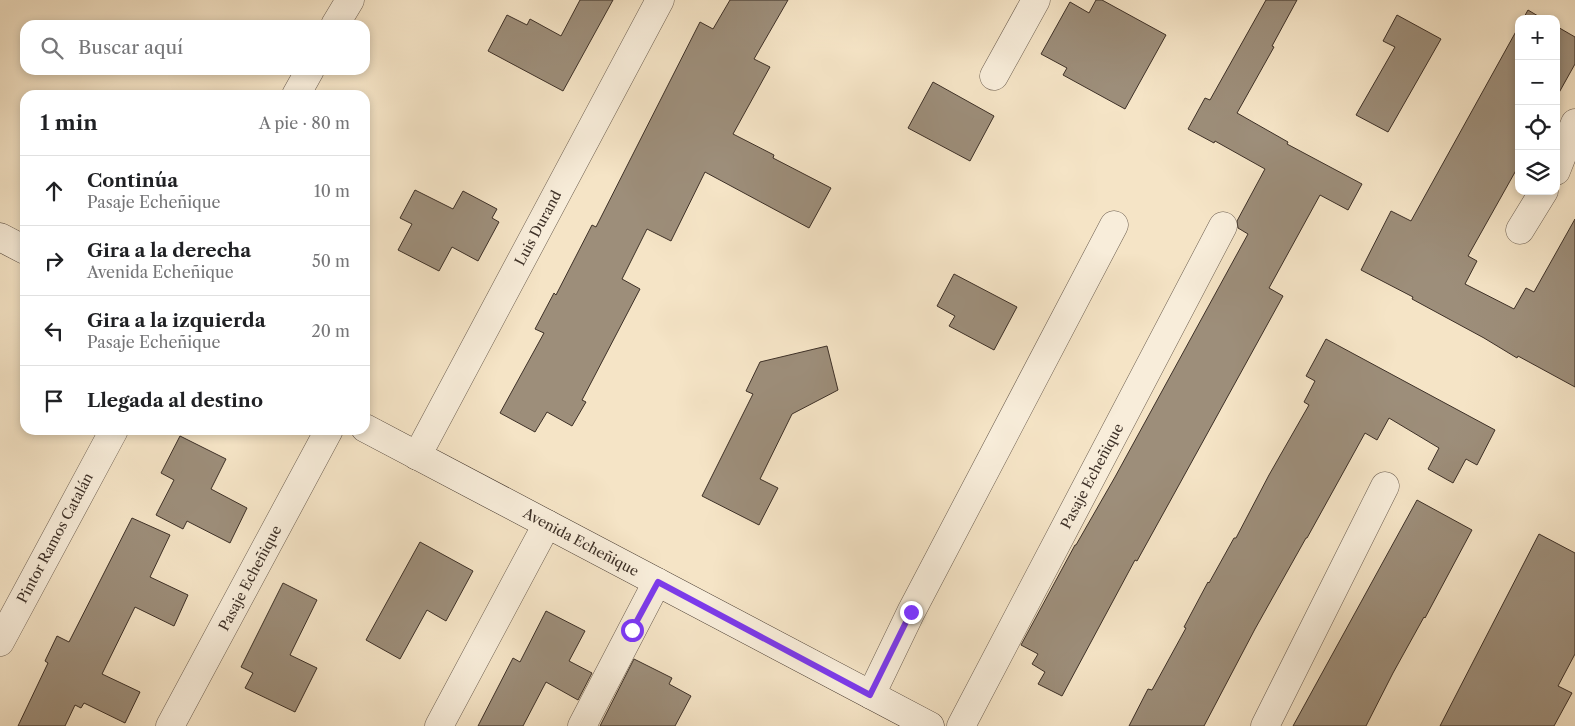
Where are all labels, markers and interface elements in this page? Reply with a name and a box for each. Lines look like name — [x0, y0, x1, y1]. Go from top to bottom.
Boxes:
map controls — [1515, 15, 1560, 195]
button: + — [1515, 15, 1560, 60]
search box — [20, 20, 370, 75]
icon: search — [38, 34, 66, 62]
text: Buscar aquí — [78, 36, 183, 59]
button: − — [1515, 60, 1560, 105]
button: locate — [1515, 105, 1560, 150]
text: 1 min — [40, 110, 98, 135]
text: A pie · 80 m — [259, 113, 350, 133]
button: layers — [1515, 150, 1560, 195]
text: Continúa — [87, 169, 178, 192]
icon: ahead — [40, 177, 68, 205]
text: 10 m — [314, 181, 350, 201]
street label: Luis Durand — [511, 187, 565, 269]
text: Pasaje Echeñique — [87, 192, 221, 212]
text: Gira a la derecha — [87, 239, 251, 262]
icon: right — [40, 247, 68, 275]
text: 50 m — [312, 251, 350, 271]
text: Avenida Echeñique — [87, 262, 234, 282]
text: Gira a la izquierda — [87, 309, 266, 332]
icon: left — [40, 317, 68, 345]
text: 20 m — [311, 321, 350, 341]
text: Pasaje Echeñique — [87, 332, 221, 352]
icon: arrive — [40, 387, 68, 415]
text: Llegada al destino — [87, 389, 263, 412]
street label: Pasaje Echeñique — [1057, 420, 1127, 532]
street label: Pintor Ramos Catalán — [13, 470, 97, 606]
street label: Avenida Echeñique — [519, 503, 642, 580]
street label: Pasaje Echeñique — [215, 522, 285, 634]
route end — [900, 601, 923, 624]
route start — [621, 619, 644, 642]

